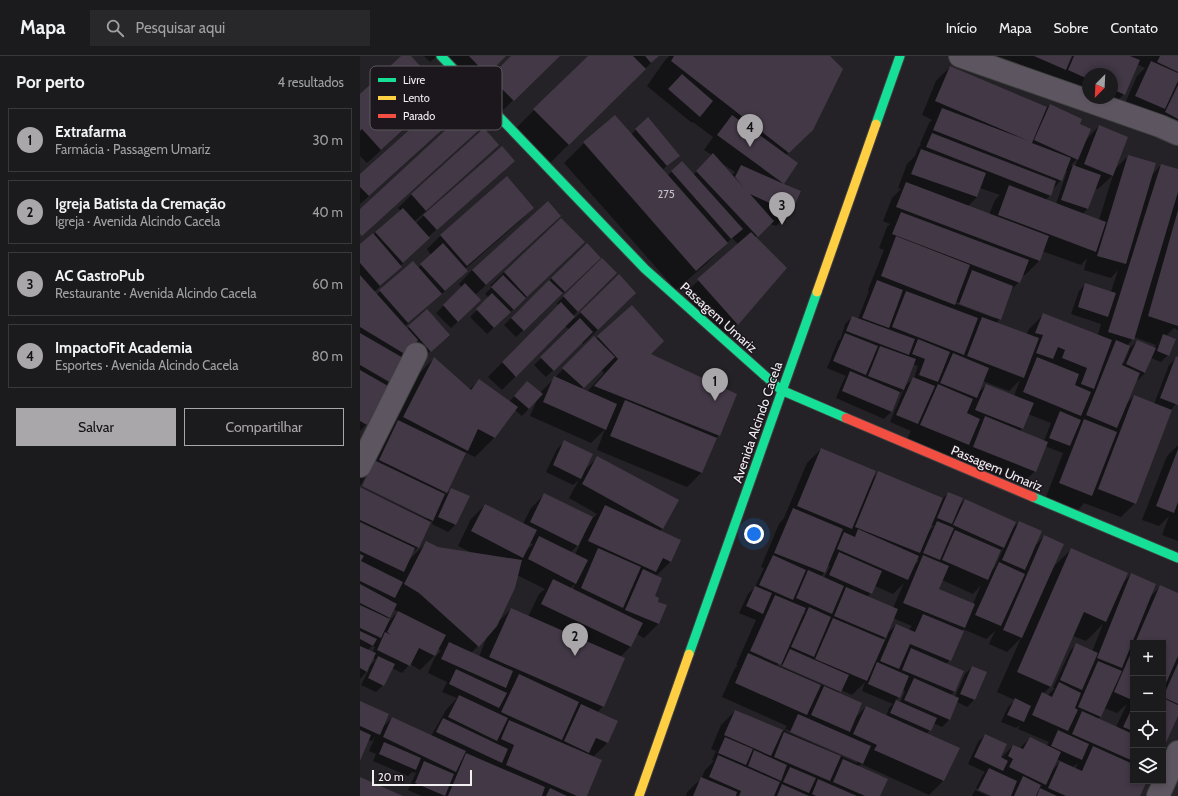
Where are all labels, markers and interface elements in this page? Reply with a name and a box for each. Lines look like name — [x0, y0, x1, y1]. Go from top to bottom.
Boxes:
search box — [90, 10, 370, 46]
text: Mapa — [20, 16, 66, 39]
icon: search — [104, 17, 126, 39]
text: Pesquisar aqui — [136, 19, 225, 37]
text: Início — [946, 19, 977, 37]
text: Mapa — [999, 19, 1031, 37]
text: Sobre — [1053, 19, 1088, 37]
text: Contato — [1110, 19, 1158, 37]
legend — [370, 66, 502, 130]
north arrow — [1082, 68, 1118, 104]
text: Por perto — [16, 72, 85, 92]
text: Livre — [403, 73, 426, 87]
text: 4 resultados — [277, 74, 344, 90]
text: Lento — [403, 91, 430, 105]
text: Parado — [403, 109, 435, 123]
pin: 4 — [737, 114, 763, 147]
text: Extrafarma — [55, 123, 126, 141]
text: 1 — [28, 132, 32, 148]
text: 30 m — [313, 132, 343, 148]
text: Farmácia · Passagem Umariz — [55, 141, 211, 157]
house number: 275 — [657, 187, 675, 201]
pin: 3 — [769, 192, 795, 225]
text: Igreja Batista da Cremação — [55, 195, 226, 213]
text: 2 — [27, 204, 33, 220]
text: 40 m — [312, 204, 343, 220]
text: Igreja · Avenida Alcindo Cacela — [55, 213, 220, 229]
text: AC GastroPub — [55, 267, 144, 285]
text: 3 — [26, 276, 34, 292]
text: 60 m — [312, 276, 343, 292]
street label: Passagem Umariz — [677, 278, 761, 356]
text: Restaurante · Avenida Alcindo Cacela — [55, 285, 256, 301]
text: ImpactoFit Academia — [55, 339, 192, 357]
text: 4 — [26, 348, 34, 364]
text: 80 m — [312, 348, 343, 364]
text: Esportes · Avenida Alcindo Cacela — [55, 357, 238, 373]
street label: Avenida Alcindo Cacela — [729, 359, 785, 485]
pin: 1 — [702, 368, 728, 401]
button: Salvar — [16, 408, 176, 446]
button: Compartilhar — [184, 408, 344, 446]
street label: Passagem Umariz — [949, 442, 1045, 494]
your location — [744, 524, 764, 544]
pin: 2 — [562, 623, 588, 656]
map controls — [1130, 640, 1166, 784]
button: + — [1130, 640, 1166, 676]
button: − — [1130, 676, 1166, 712]
button: locate — [1130, 712, 1166, 748]
button: layers — [1130, 748, 1166, 784]
scale bar — [372, 768, 472, 787]
text: 20 m — [378, 770, 404, 784]

